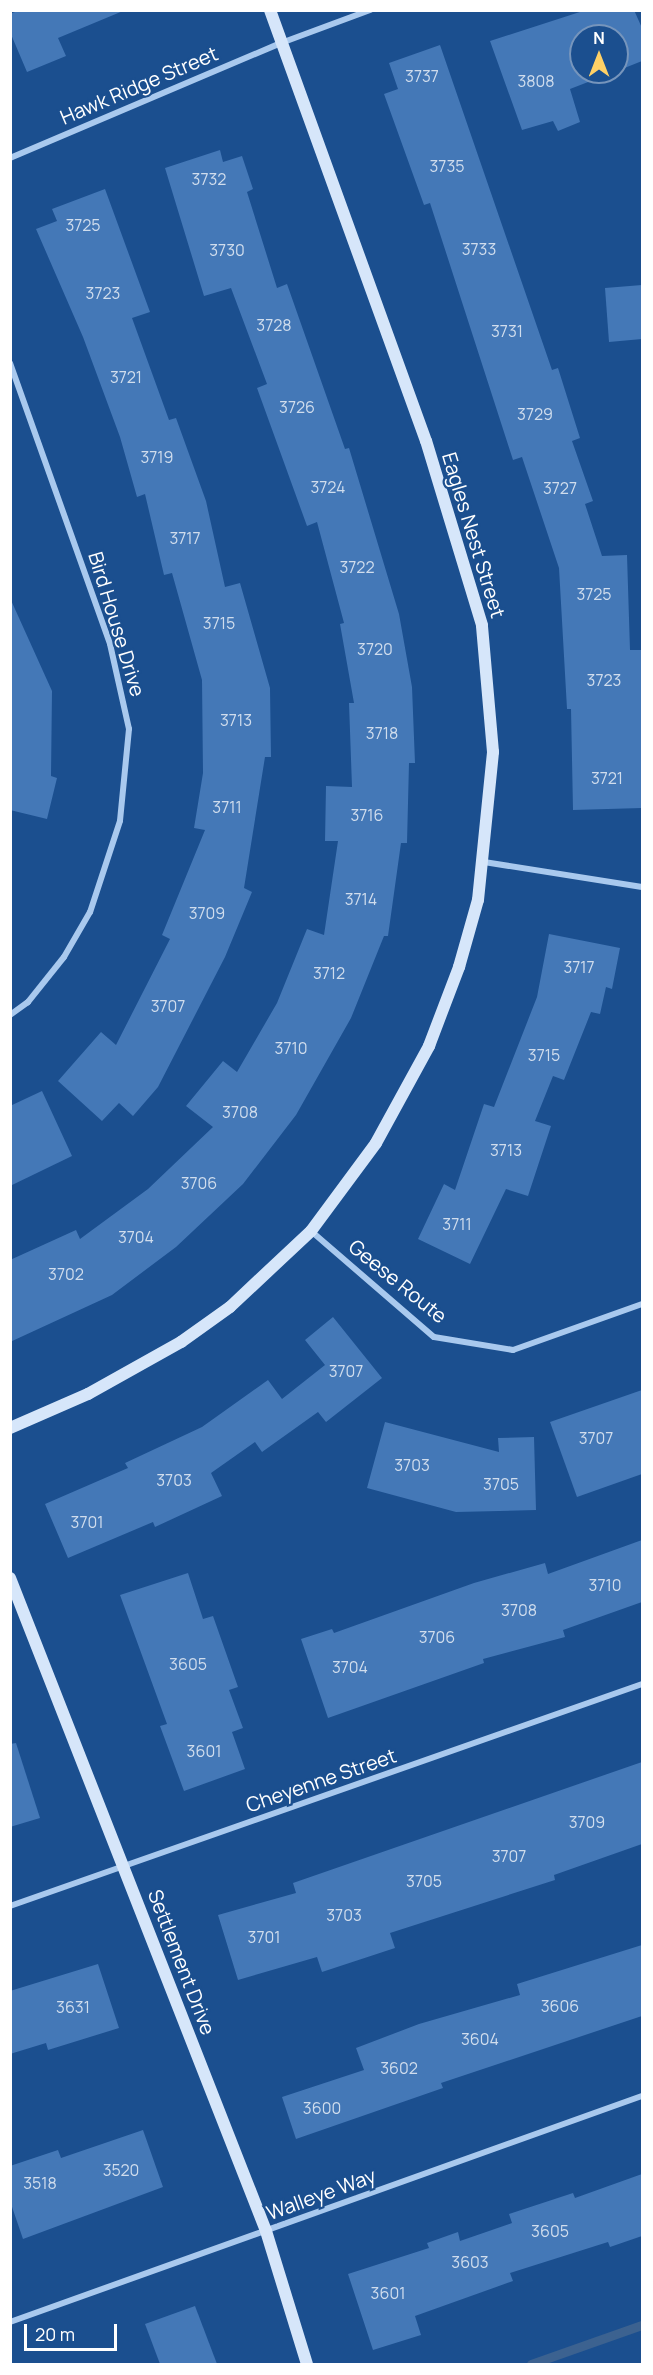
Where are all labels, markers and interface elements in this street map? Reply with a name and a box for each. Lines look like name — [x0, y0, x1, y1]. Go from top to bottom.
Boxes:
north arrow — [569, 24, 629, 84]
text: N — [593, 27, 605, 49]
street label: Hawk Ridge Street — [56, 41, 222, 129]
house number: 3737 — [405, 66, 439, 86]
house number: 3808 — [517, 71, 555, 91]
house number: 3735 — [430, 156, 464, 176]
house number: 3732 — [192, 169, 226, 189]
house number: 3725 — [65, 215, 101, 235]
house number: 3733 — [462, 239, 496, 259]
house number: 3730 — [209, 240, 245, 260]
house number: 3723 — [86, 283, 120, 303]
house number: 3728 — [256, 315, 292, 335]
house number: 3731 — [491, 321, 523, 341]
house number: 3721 — [110, 367, 142, 387]
house number: 3726 — [279, 397, 315, 417]
house number: 3729 — [517, 404, 553, 424]
house number: 3719 — [140, 447, 174, 467]
street label: Eagles Nest Street — [437, 449, 511, 621]
house number: 3724 — [310, 477, 346, 497]
house number: 3727 — [543, 478, 577, 498]
house number: 3717 — [169, 528, 201, 548]
street label: Bird House Drive — [84, 549, 150, 699]
house number: 3722 — [339, 557, 375, 577]
house number: 3725 — [576, 584, 612, 604]
house number: 3715 — [203, 613, 235, 633]
house number: 3720 — [357, 639, 393, 659]
house number: 3723 — [587, 670, 621, 690]
house number: 3713 — [220, 710, 252, 730]
house number: 3718 — [366, 723, 398, 743]
house number: 3721 — [591, 768, 623, 788]
house number: 3711 — [212, 797, 242, 817]
house number: 3716 — [350, 805, 384, 825]
house number: 3714 — [345, 889, 377, 909]
house number: 3709 — [189, 903, 225, 923]
house number: 3717 — [563, 957, 595, 977]
house number: 3712 — [313, 963, 345, 983]
house number: 3707 — [151, 996, 185, 1016]
house number: 3710 — [275, 1038, 307, 1058]
house number: 3715 — [528, 1045, 560, 1065]
house number: 3708 — [222, 1102, 258, 1122]
house number: 3713 — [490, 1140, 522, 1160]
house number: 3706 — [181, 1173, 217, 1193]
house number: 3711 — [442, 1214, 472, 1234]
house number: 3704 — [118, 1227, 154, 1247]
street label: Geese Route — [344, 1234, 452, 1328]
house number: 3702 — [48, 1264, 84, 1284]
house number: 3707 — [329, 1361, 363, 1381]
house number: 3707 — [579, 1428, 613, 1448]
house number: 3703 — [394, 1455, 430, 1475]
house number: 3703 — [156, 1470, 192, 1490]
house number: 3705 — [483, 1474, 519, 1494]
house number: 3701 — [71, 1512, 103, 1532]
house number: 3710 — [589, 1575, 621, 1595]
house number: 3708 — [501, 1600, 537, 1620]
house number: 3706 — [419, 1627, 455, 1647]
house number: 3605 — [169, 1654, 207, 1674]
house number: 3704 — [332, 1657, 368, 1677]
house number: 3601 — [187, 1741, 221, 1761]
street label: Cheyenne Street — [243, 1743, 399, 1817]
house number: 3709 — [569, 1812, 605, 1832]
house number: 3707 — [492, 1846, 526, 1866]
house number: 3705 — [406, 1871, 442, 1891]
street label: Settlement Drive — [143, 1886, 221, 2038]
house number: 3703 — [326, 1905, 362, 1925]
house number: 3701 — [248, 1927, 280, 1947]
house number: 3606 — [541, 1996, 579, 2016]
house number: 3631 — [56, 1997, 90, 2017]
house number: 3604 — [461, 2029, 499, 2049]
house number: 3602 — [380, 2058, 418, 2078]
house number: 3600 — [303, 2098, 341, 2118]
house number: 3520 — [103, 2160, 139, 2180]
street label: Walleye Way — [263, 2163, 379, 2225]
house number: 3518 — [23, 2173, 57, 2193]
house number: 3605 — [531, 2221, 569, 2241]
house number: 3603 — [451, 2252, 489, 2272]
house number: 3601 — [371, 2283, 405, 2303]
scale bar — [27, 2312, 120, 2350]
text: 20 m — [35, 2322, 75, 2346]

